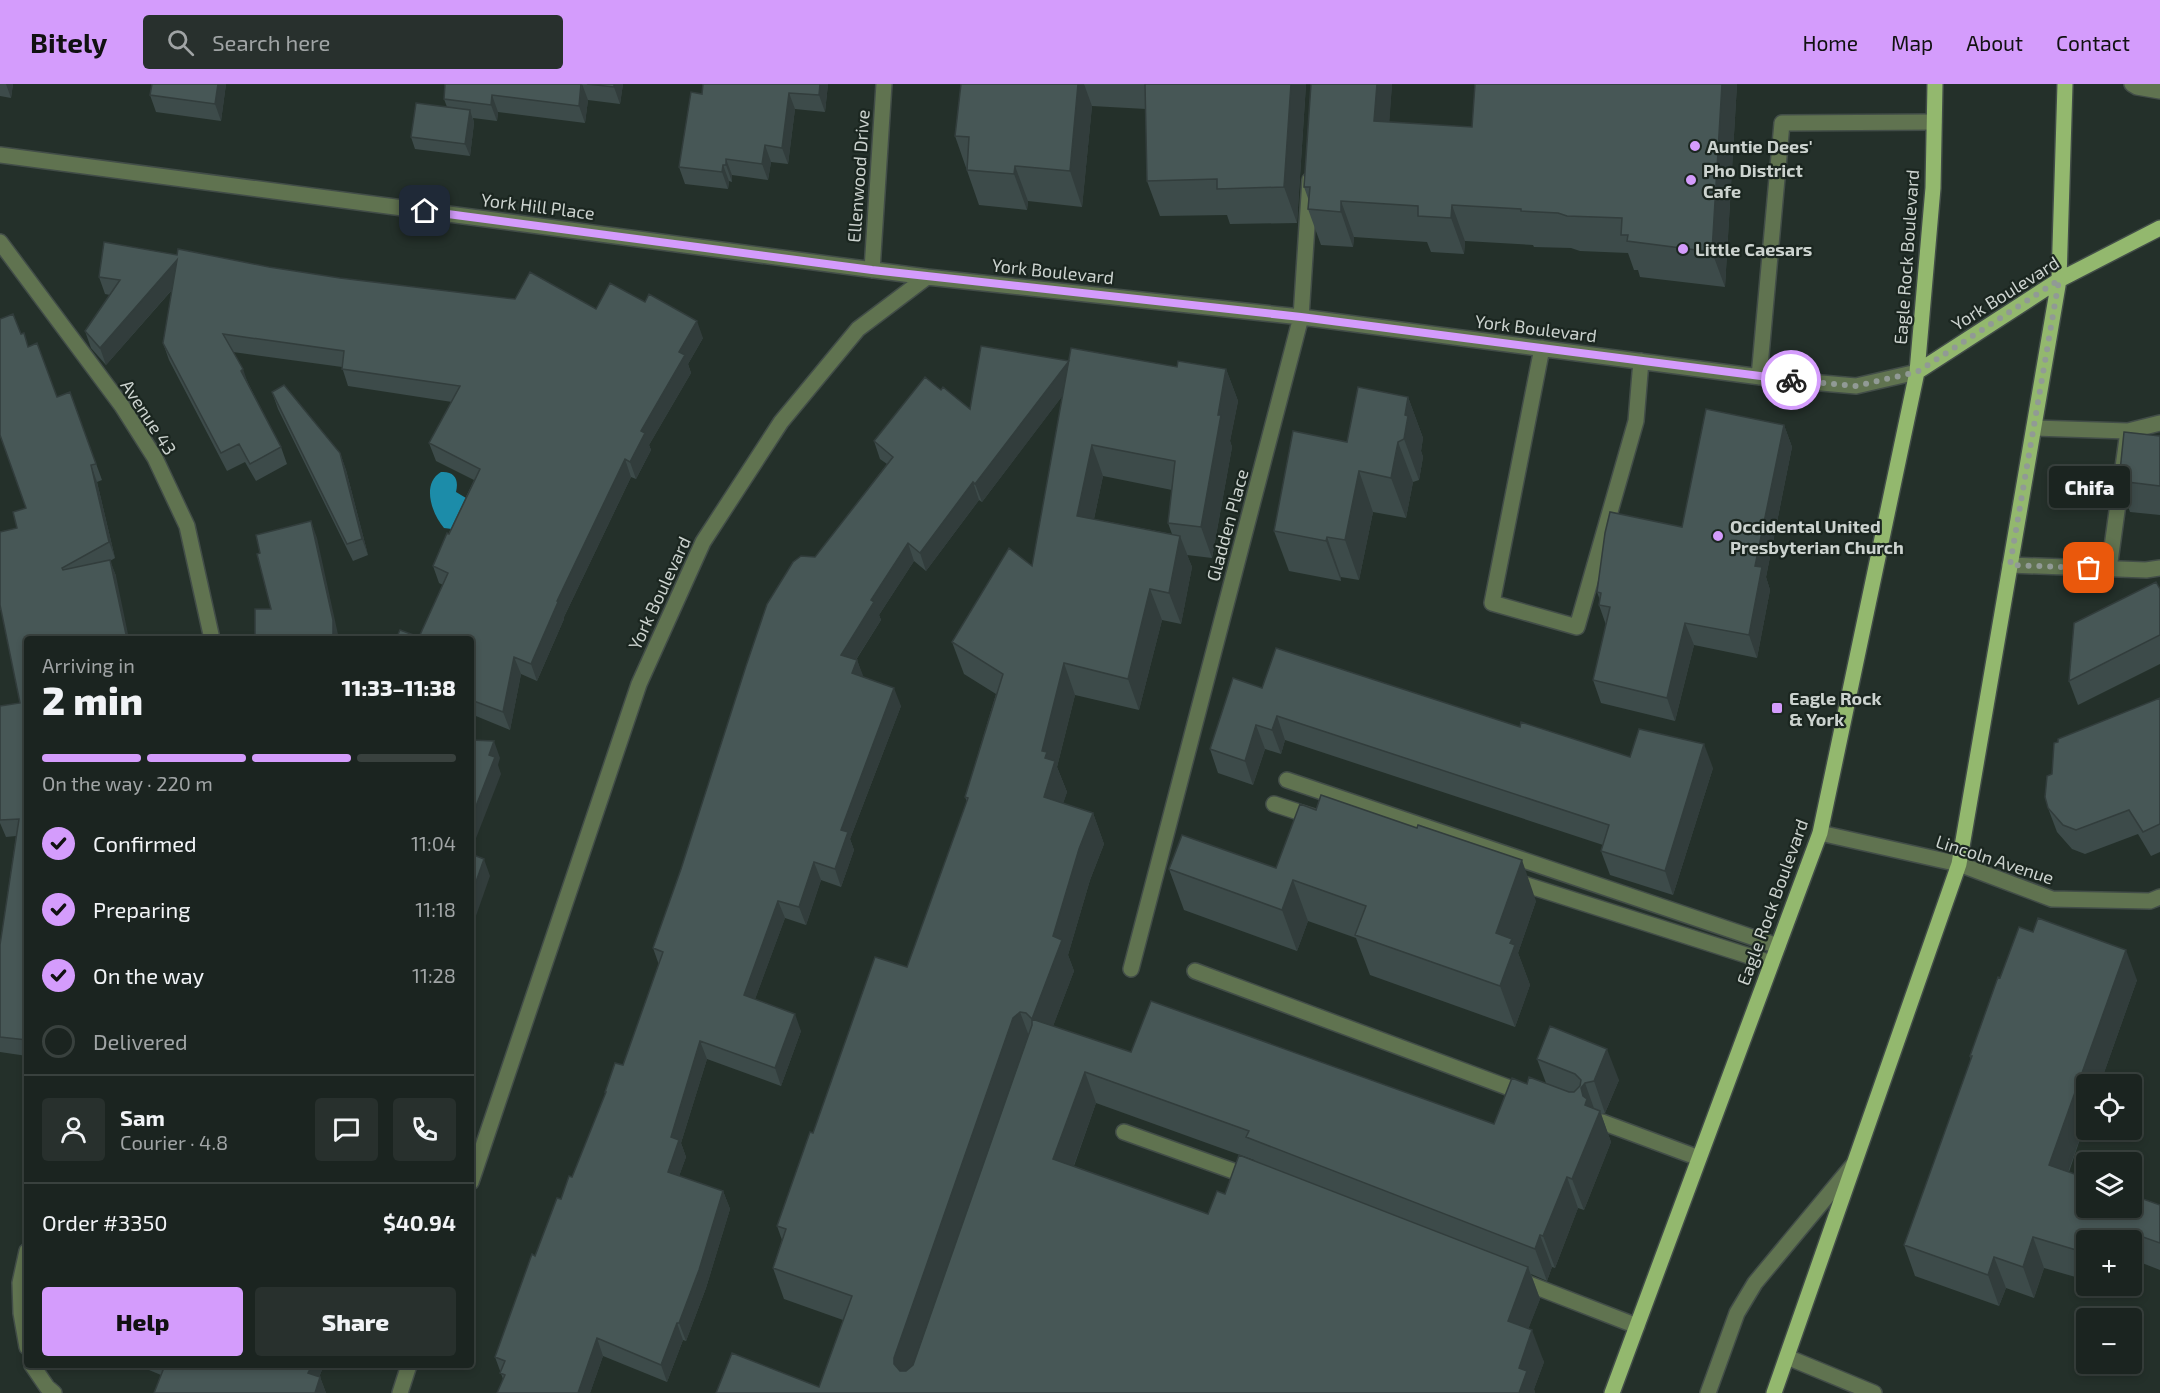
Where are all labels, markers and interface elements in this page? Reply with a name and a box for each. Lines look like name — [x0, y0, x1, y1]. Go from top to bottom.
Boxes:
search box — [143, 15, 563, 69]
text: Bitely — [30, 25, 107, 59]
icon: search — [164, 26, 197, 59]
text: Search here — [212, 29, 330, 55]
text: Home — [1802, 30, 1858, 55]
text: Map — [1891, 30, 1933, 55]
text: About — [1966, 30, 2023, 55]
text: Contact — [2056, 30, 2130, 55]
street label: Ellenwood Drive — [842, 109, 874, 243]
place label: Auntie Dees' — [1707, 135, 1813, 157]
marker: Auntie Dees' — [1688, 139, 1702, 153]
place label: Pho District Cafe — [1703, 159, 1803, 202]
street label: Eagle Rock Boulevard — [1889, 169, 1923, 345]
marker: Pho District Cafe — [1684, 173, 1698, 187]
pin — [399, 185, 450, 236]
street label: York Hill Place — [480, 188, 596, 224]
icon: home — [408, 194, 441, 227]
place label: Little Caesars — [1695, 238, 1812, 260]
marker: Little Caesars — [1676, 242, 1690, 256]
street label: York Boulevard — [1947, 251, 2063, 335]
street label: York Boulevard — [991, 254, 1115, 288]
street label: York Boulevard — [1474, 310, 1598, 346]
courier — [1761, 350, 1821, 410]
icon: bike — [1775, 364, 1808, 397]
street label: Avenue 43 — [117, 375, 181, 459]
street label: Gladden Place — [1201, 466, 1253, 584]
callout: Chifa — [2048, 466, 2130, 508]
text: Chifa — [2065, 475, 2114, 499]
place label: Occidental United Presbyterian Church — [1730, 515, 1904, 558]
marker: Occidental United Presbyterian Church — [1711, 529, 1725, 543]
street label: York Boulevard — [623, 533, 695, 653]
pin — [2063, 542, 2114, 593]
icon: bag — [2072, 551, 2105, 584]
text: Arriving in — [42, 653, 135, 677]
text: 11:33–11:38 — [342, 674, 456, 700]
text: 2 min — [42, 676, 143, 723]
place label: Eagle Rock & York — [1789, 687, 1881, 730]
marker: Eagle Rock & York — [1770, 701, 1784, 715]
text: On the way · 220 m — [42, 771, 213, 795]
street label: Eagle Rock Boulevard — [1732, 816, 1812, 988]
icon: check — [42, 827, 75, 860]
text: Confirmed — [93, 830, 197, 856]
street label: Lincoln Avenue — [1933, 830, 2057, 888]
text: 11:04 — [411, 831, 456, 855]
icon: check — [42, 893, 75, 926]
text: Preparing — [93, 896, 191, 922]
text: 11:18 — [415, 897, 456, 921]
icon: check — [42, 959, 75, 992]
text: On the way — [93, 962, 204, 988]
text: 11:28 — [412, 963, 456, 987]
text: Delivered — [93, 1028, 188, 1054]
map controls — [2076, 1074, 2142, 1374]
button: locate — [2076, 1074, 2142, 1140]
button: person — [42, 1098, 105, 1161]
button: chat — [315, 1098, 378, 1161]
button: phone — [393, 1098, 456, 1161]
text: Sam — [120, 1104, 165, 1130]
text: Courier · 4.8 — [120, 1130, 228, 1154]
button: layers — [2076, 1152, 2142, 1218]
text: Order #3350 — [42, 1209, 168, 1235]
text: $40.94 — [383, 1209, 456, 1235]
button: + — [2076, 1230, 2142, 1296]
button: Help — [42, 1287, 243, 1356]
button: Share — [255, 1287, 456, 1356]
button: − — [2076, 1308, 2142, 1374]

